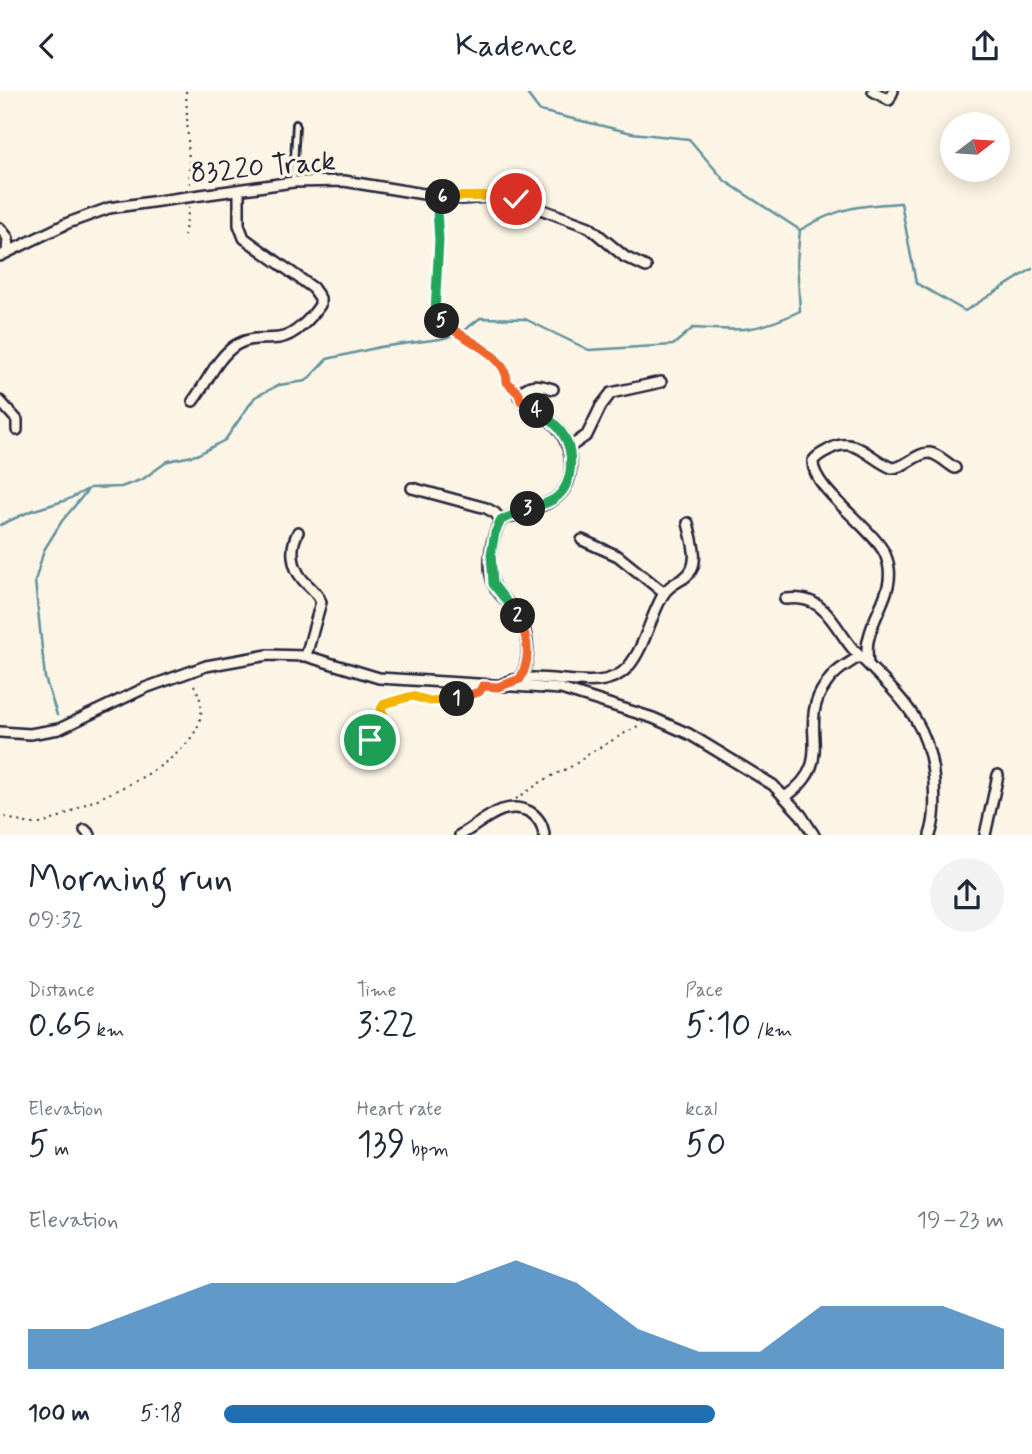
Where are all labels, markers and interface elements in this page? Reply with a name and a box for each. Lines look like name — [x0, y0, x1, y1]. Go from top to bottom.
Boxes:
text: Kadence — [455, 25, 577, 67]
icon: back — [28, 27, 66, 65]
icon: share — [966, 27, 1004, 65]
north arrow — [940, 112, 1010, 182]
map controls — [940, 112, 1010, 182]
street label: 83220 Track — [189, 143, 337, 193]
pin — [486, 169, 546, 229]
pin: 6 — [426, 179, 460, 215]
icon: check — [497, 180, 535, 218]
text: 6 — [438, 184, 447, 209]
pin: 5 — [424, 303, 460, 338]
text: 5 — [436, 308, 447, 333]
pin: 4 — [520, 393, 554, 429]
text: 4 — [531, 398, 542, 423]
pin: 3 — [510, 491, 546, 527]
text: 3 — [523, 496, 532, 521]
pin: 2 — [500, 599, 536, 633]
text: 2 — [513, 603, 522, 628]
pin: 1 — [440, 681, 475, 717]
text: 1 — [452, 686, 461, 711]
pin — [340, 710, 400, 770]
icon: arrive — [351, 721, 389, 759]
text: Morning run — [28, 855, 233, 904]
button: share — [930, 858, 1004, 932]
text: 09:32 — [28, 906, 83, 936]
text: Distance — [28, 978, 95, 1003]
text: Time — [357, 978, 396, 1003]
text: Pace — [685, 978, 723, 1003]
text: 0.65 — [28, 1003, 91, 1049]
text: 3:22 — [357, 1003, 417, 1049]
text: 5:10 — [685, 1003, 751, 1049]
text: km — [91, 1018, 124, 1043]
text: /km — [751, 1018, 792, 1043]
text: Elevation — [28, 1097, 103, 1122]
text: Heart rate — [357, 1097, 442, 1122]
text: kcal — [685, 1097, 717, 1122]
text: 5 — [28, 1122, 49, 1168]
text: 139 — [357, 1122, 406, 1168]
text: 50 — [685, 1122, 726, 1168]
text: m — [49, 1137, 69, 1162]
text: bpm — [406, 1137, 449, 1162]
text: Elevation — [28, 1206, 119, 1236]
text: 19–23 m — [917, 1206, 1004, 1236]
text: 100 m — [28, 1399, 90, 1429]
text: 5:18 — [140, 1399, 183, 1429]

